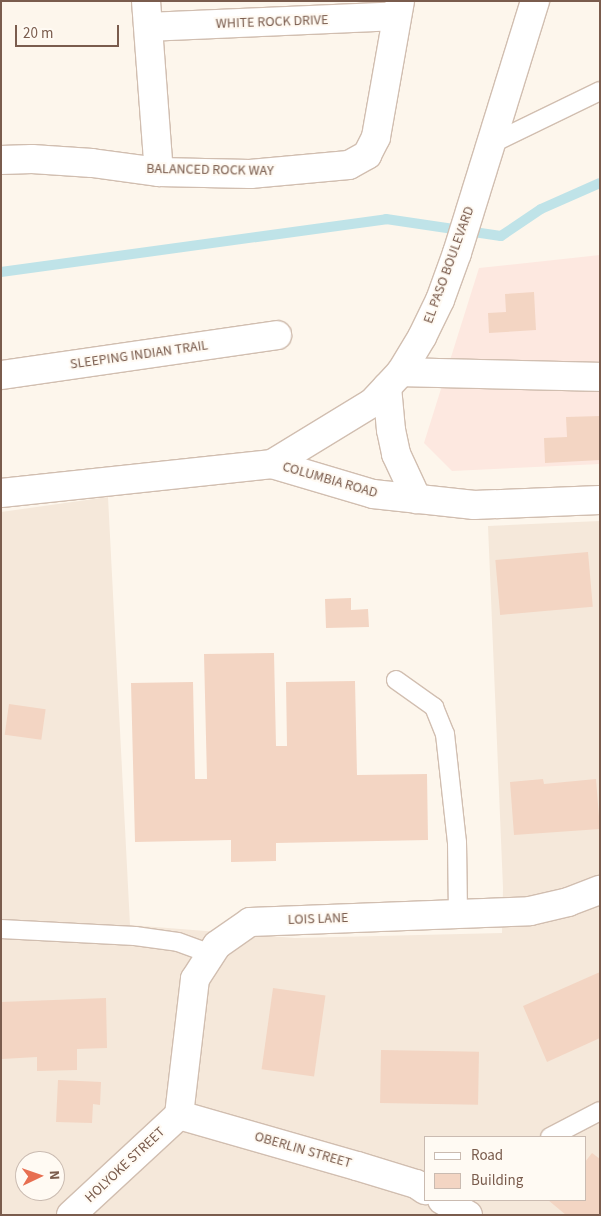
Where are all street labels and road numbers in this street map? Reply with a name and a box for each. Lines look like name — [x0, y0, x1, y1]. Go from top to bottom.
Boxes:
street label: WHITE ROCK DRIVE — [215, 12, 329, 32]
street label: BALANCED ROCK WAY — [146, 160, 274, 180]
street label: EL PASO BOULEVARD — [420, 204, 478, 326]
street label: SLEEPING INDIAN TRAIL — [69, 337, 209, 373]
street label: COLUMBIA ROAD — [281, 458, 379, 502]
street label: LOIS LANE — [287, 910, 349, 928]
street label: HOLYOKE STREET — [82, 1124, 168, 1206]
street label: OBERLIN STREET — [253, 1128, 353, 1172]

